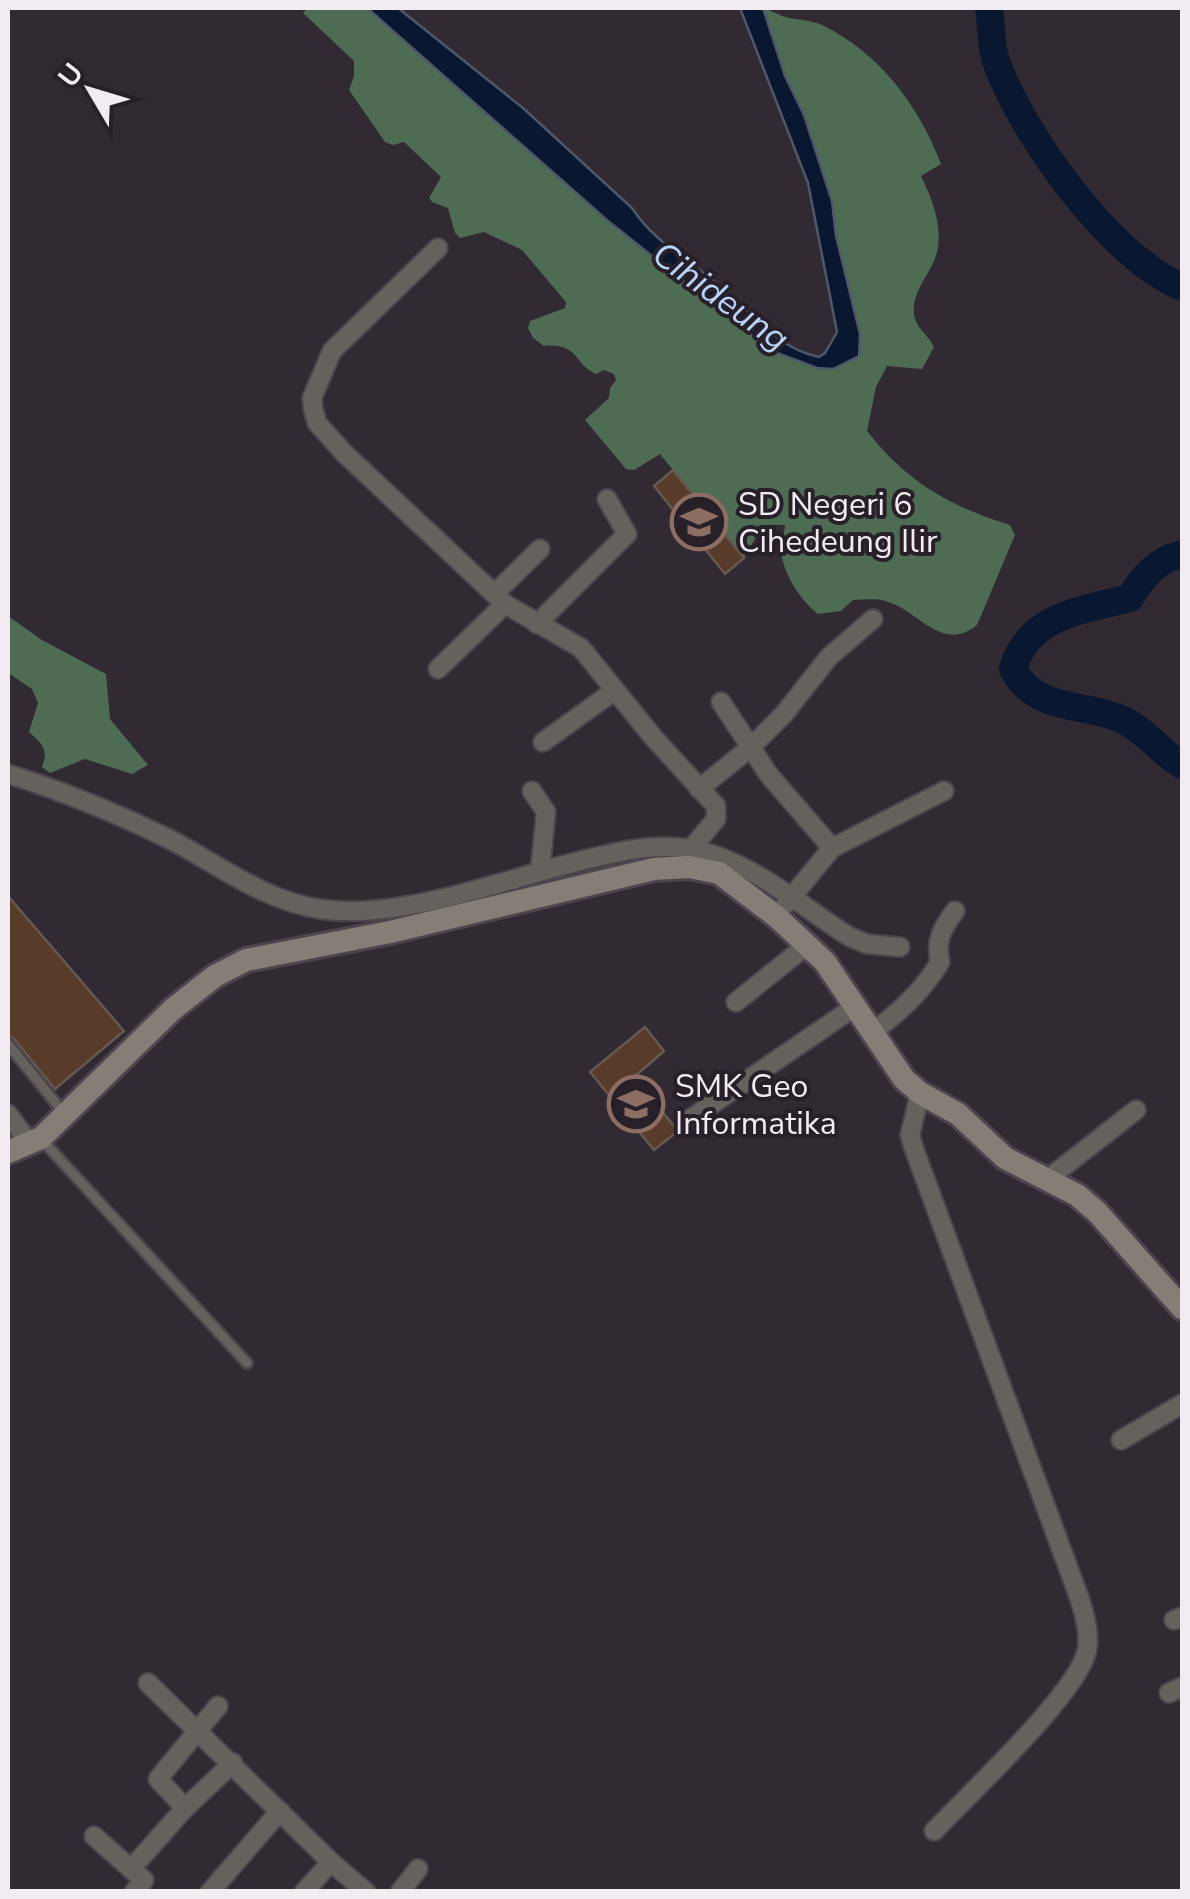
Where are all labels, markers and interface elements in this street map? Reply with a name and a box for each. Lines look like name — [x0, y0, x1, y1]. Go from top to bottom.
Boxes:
north arrow — [40, 40, 140, 140]
text: U — [50, 55, 92, 95]
water label: Cihideung — [643, 231, 799, 362]
place label: SD Negeri 6 Cihedeung Ilir — [738, 483, 938, 563]
school or university icon: SD Negeri 6 Cihedeung Ilir — [669, 492, 729, 552]
place label: SMK Geo Informatika — [675, 1065, 837, 1145]
school or university icon: SMK Geo Informatika — [606, 1074, 666, 1134]

